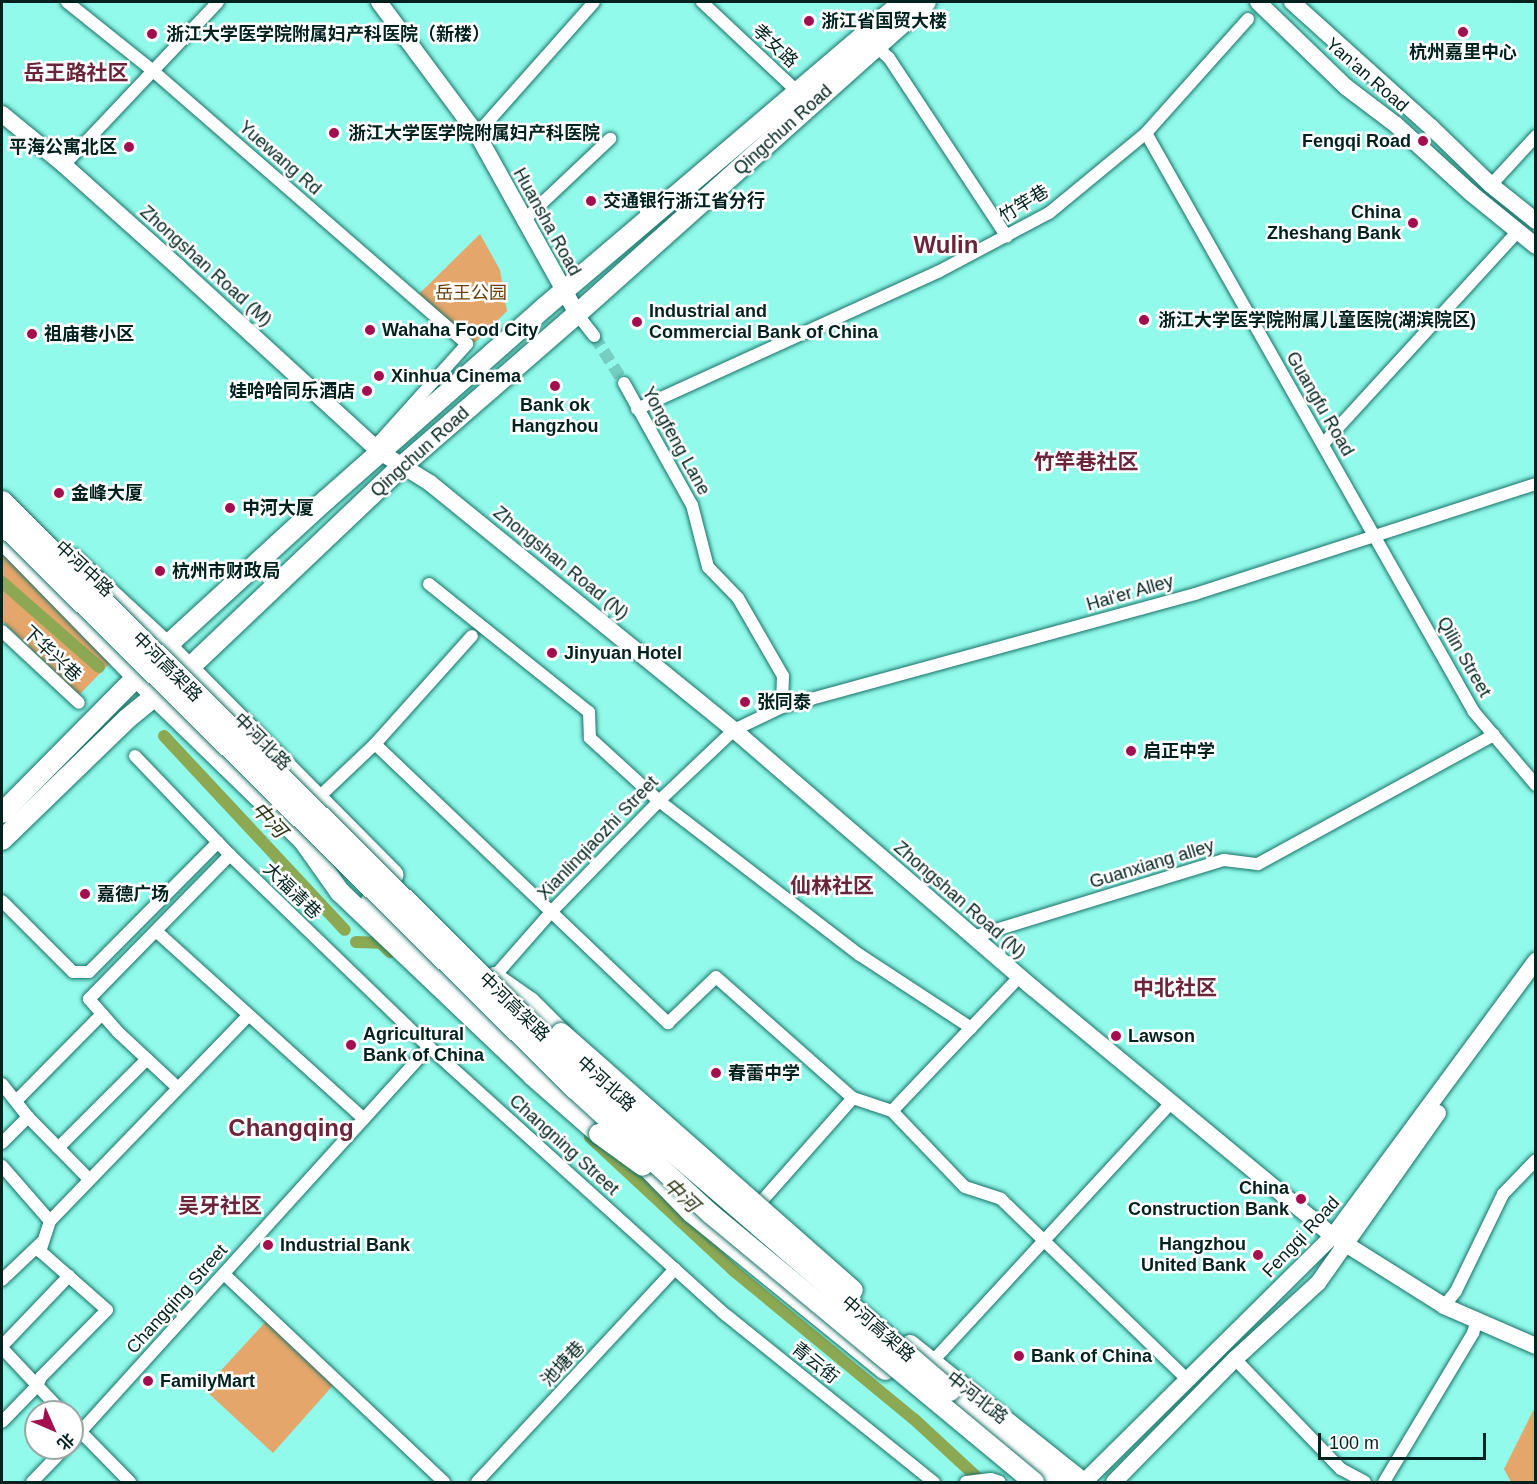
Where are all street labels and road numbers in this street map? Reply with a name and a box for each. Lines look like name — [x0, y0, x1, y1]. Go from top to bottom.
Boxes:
street label: 孝女路 — [748, 20, 802, 72]
street label: Yan'an Road — [1321, 33, 1413, 117]
street label: Qingchun Road — [729, 80, 837, 180]
street label: Yuewang Rd — [234, 116, 326, 200]
street label: Huansha Road — [508, 164, 586, 280]
street label: 竹竿巷 — [995, 181, 1053, 227]
street label: Zhongshan Road (M) — [136, 201, 276, 331]
street label: Guangfu Road — [1281, 348, 1359, 460]
street label: Yongfeng Lane — [637, 383, 715, 499]
street label: Qingchun Road — [366, 402, 474, 502]
street label: Zhongshan Road (N) — [489, 502, 633, 624]
street label: 中河中路 — [50, 537, 118, 601]
street label: Hai'er Alley — [1084, 570, 1176, 616]
street label: Qilin Street — [1432, 613, 1496, 701]
street label: 下华兴巷 — [18, 622, 86, 686]
street label: 中河高架路 — [128, 628, 206, 706]
street label: 中河北路 — [229, 709, 295, 775]
street label: Xianlinqiaozhi Street — [533, 771, 663, 905]
street label: Guanxiang alley — [1087, 835, 1217, 893]
street label: Zhongshan Road (N) — [889, 837, 1031, 963]
street label: 大福清巷 — [259, 858, 325, 924]
street label: 中河高架路 — [474, 968, 554, 1046]
street label: 中河北路 — [572, 1052, 640, 1116]
street label: Changning Street — [505, 1090, 623, 1200]
street label: Fengqi Road — [1258, 1192, 1344, 1282]
street label: Changqing Street — [122, 1240, 232, 1358]
street label: 中河高架路 — [837, 1291, 919, 1367]
street label: 池塘巷 — [537, 1337, 589, 1391]
street label: 青云街 — [787, 1338, 843, 1388]
street label: 中河北路 — [942, 1367, 1012, 1429]

